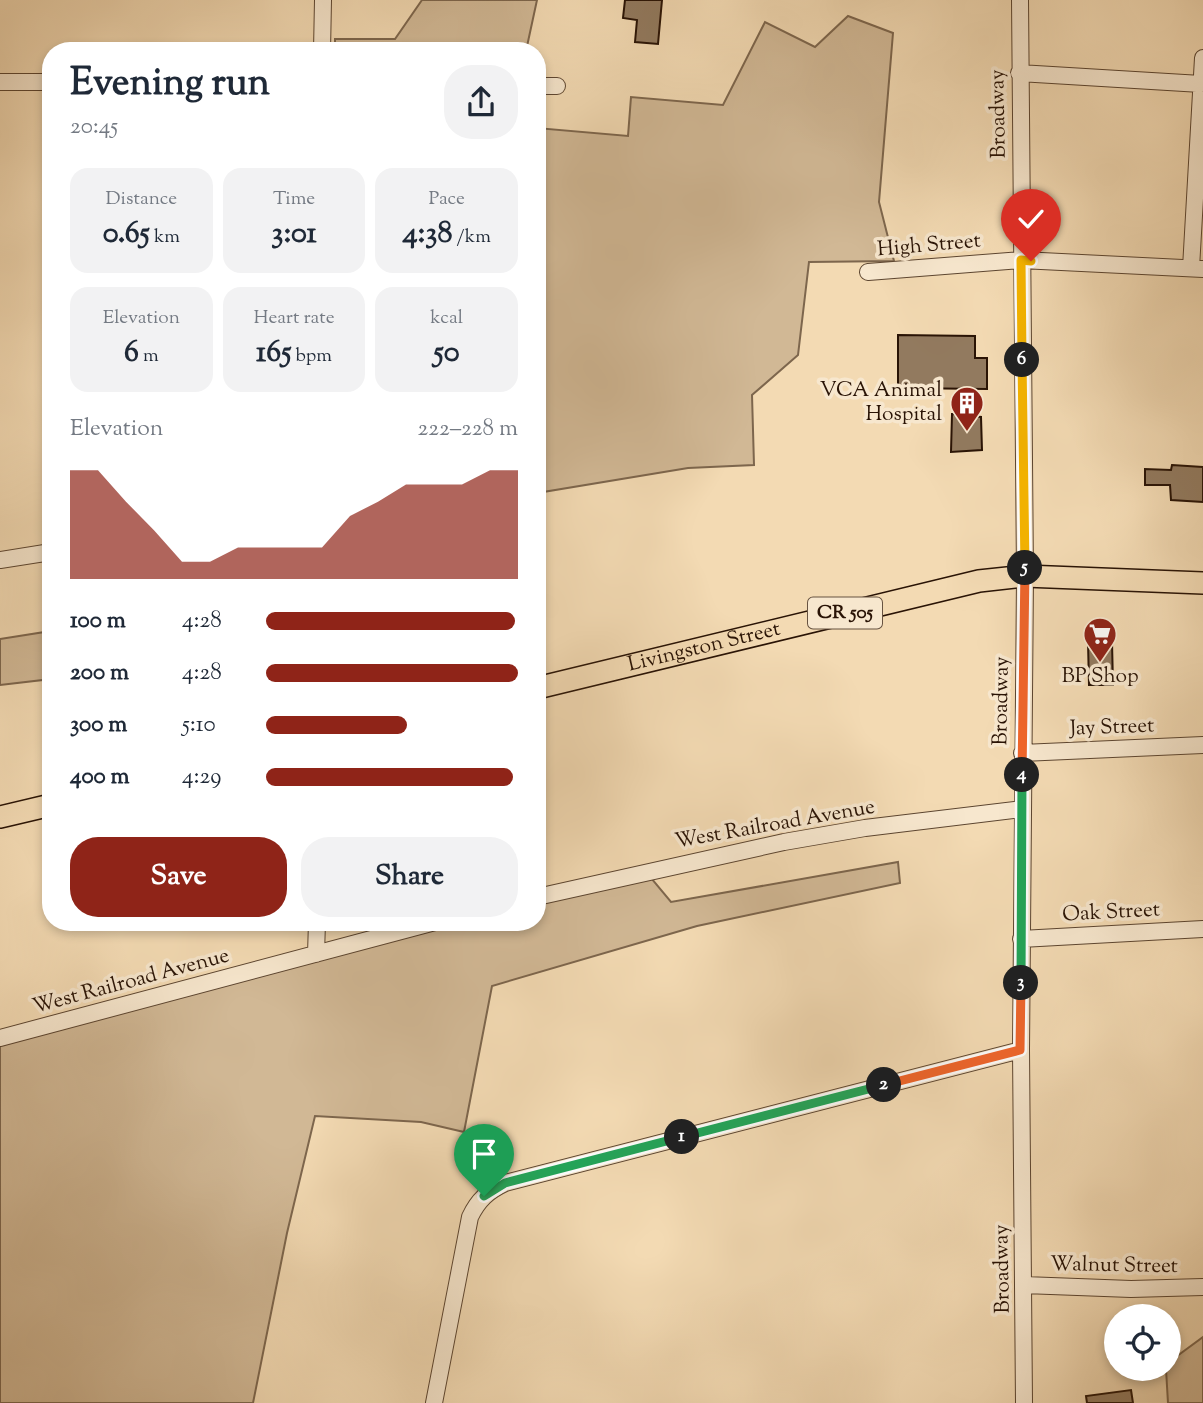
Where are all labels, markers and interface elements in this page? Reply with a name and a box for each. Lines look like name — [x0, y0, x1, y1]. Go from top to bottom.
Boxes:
text: Evening run — [70, 58, 270, 112]
button: share — [444, 65, 518, 139]
street label: Broadway — [983, 69, 1015, 159]
text: 20:45 — [70, 111, 118, 144]
text: Distance — [106, 186, 177, 213]
text: Time — [273, 186, 315, 213]
text: Pace — [428, 186, 465, 213]
pin — [1001, 189, 1061, 261]
icon: check — [1012, 200, 1050, 238]
text: 0.65 — [103, 213, 150, 256]
text: 3:01 — [271, 213, 317, 256]
text: 4:38 — [402, 213, 452, 256]
text: km — [150, 224, 180, 251]
text: /km — [452, 224, 491, 251]
street label: High Street — [876, 227, 982, 265]
text: Elevation — [103, 305, 180, 332]
text: Heart rate — [253, 305, 335, 332]
text: kcal — [430, 305, 463, 332]
text: 6 — [124, 332, 139, 375]
text: 165 — [256, 332, 291, 375]
text: 50 — [434, 332, 460, 375]
pin: 6 — [1004, 342, 1040, 378]
text: m — [139, 343, 159, 370]
text: bpm — [291, 343, 332, 370]
text: 6 — [1017, 346, 1026, 373]
place label: VCA Animal Hospital — [820, 376, 942, 430]
building icon: VCA Animal Hospital — [948, 384, 986, 433]
text: Elevation — [70, 413, 163, 446]
text: 222–228 m — [417, 413, 518, 446]
pin: 5 — [1007, 550, 1042, 586]
text: 5 — [1021, 554, 1028, 581]
road number: CR 505 — [808, 598, 882, 628]
text: 100 m — [70, 605, 126, 638]
text: 4:28 — [182, 605, 222, 638]
street label: Livingston Street — [625, 615, 784, 680]
supermarket icon: BP Shop — [1081, 615, 1119, 664]
street label: Broadway — [986, 656, 1018, 746]
text: 200 m — [70, 657, 129, 690]
text: 4:28 — [182, 657, 222, 690]
place label: BP Shop — [1061, 662, 1139, 692]
text: 300 m — [70, 709, 127, 742]
text: 5:10 — [182, 709, 216, 742]
street label: Jay Street — [1068, 712, 1155, 745]
pin: 4 — [1004, 758, 1040, 792]
text: 400 m — [70, 761, 130, 794]
text: 4:29 — [182, 761, 222, 794]
text: 4 — [1017, 761, 1026, 788]
street label: West Railroad Avenue — [673, 793, 877, 857]
button: Save — [70, 837, 287, 917]
button: Share — [301, 837, 518, 917]
street label: Oak Street — [1061, 895, 1161, 931]
street label: West Railroad Avenue — [29, 941, 233, 1023]
pin: 3 — [1004, 965, 1038, 1000]
text: 3 — [1017, 969, 1024, 996]
pin: 2 — [866, 1068, 902, 1102]
text: 2 — [879, 1071, 888, 1098]
pin: 1 — [664, 1120, 700, 1154]
text: 1 — [678, 1123, 685, 1150]
pin — [454, 1124, 514, 1196]
icon: arrive — [465, 1135, 503, 1173]
street label: Broadway — [987, 1224, 1019, 1314]
street label: Walnut Street — [1050, 1250, 1178, 1282]
map controls — [1104, 1304, 1181, 1381]
button: locate — [1104, 1304, 1181, 1381]

